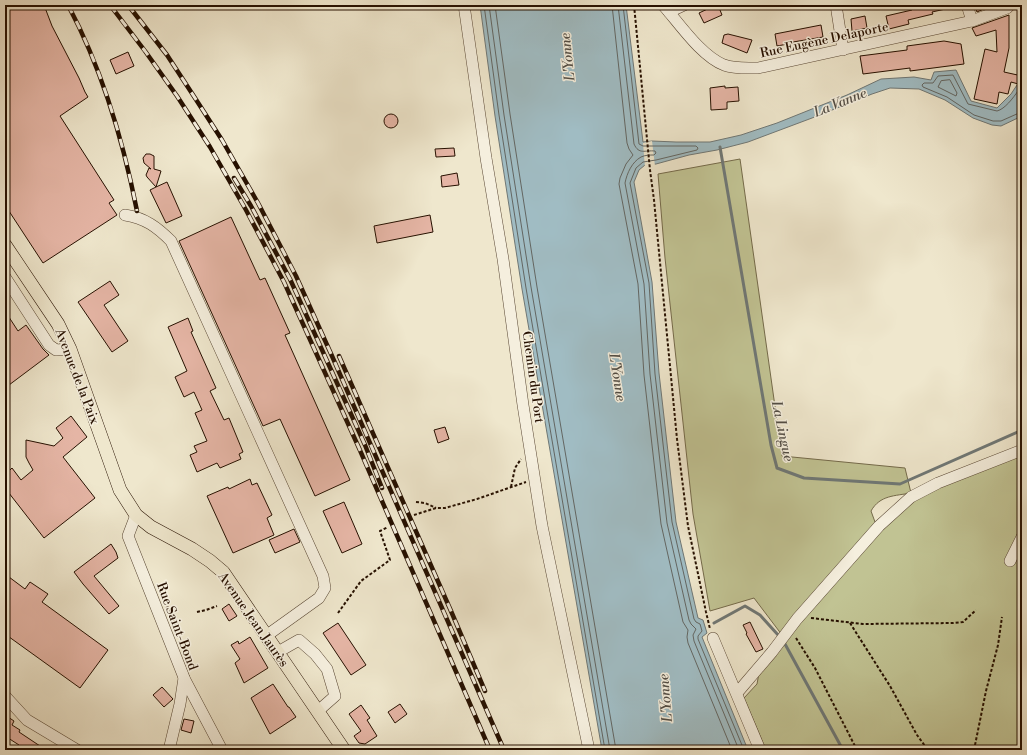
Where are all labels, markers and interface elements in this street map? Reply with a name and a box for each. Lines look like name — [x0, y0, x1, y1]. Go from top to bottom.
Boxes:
street label: Rue Eugène Delaporte — [758, 18, 890, 61]
water label: L'Yonne — [556, 31, 580, 83]
water label: La Vanne — [810, 84, 870, 122]
street label: Avenue de la Paix — [51, 325, 103, 427]
street label: Chemin du Port — [519, 330, 547, 425]
water label: L'Yonne — [604, 351, 630, 403]
water label: La Lingue — [767, 398, 797, 464]
street label: Avenue Jean Jaurès — [214, 568, 292, 670]
street label: Rue Saint-Bond — [153, 580, 201, 673]
water label: L'Yonne — [655, 673, 677, 724]

